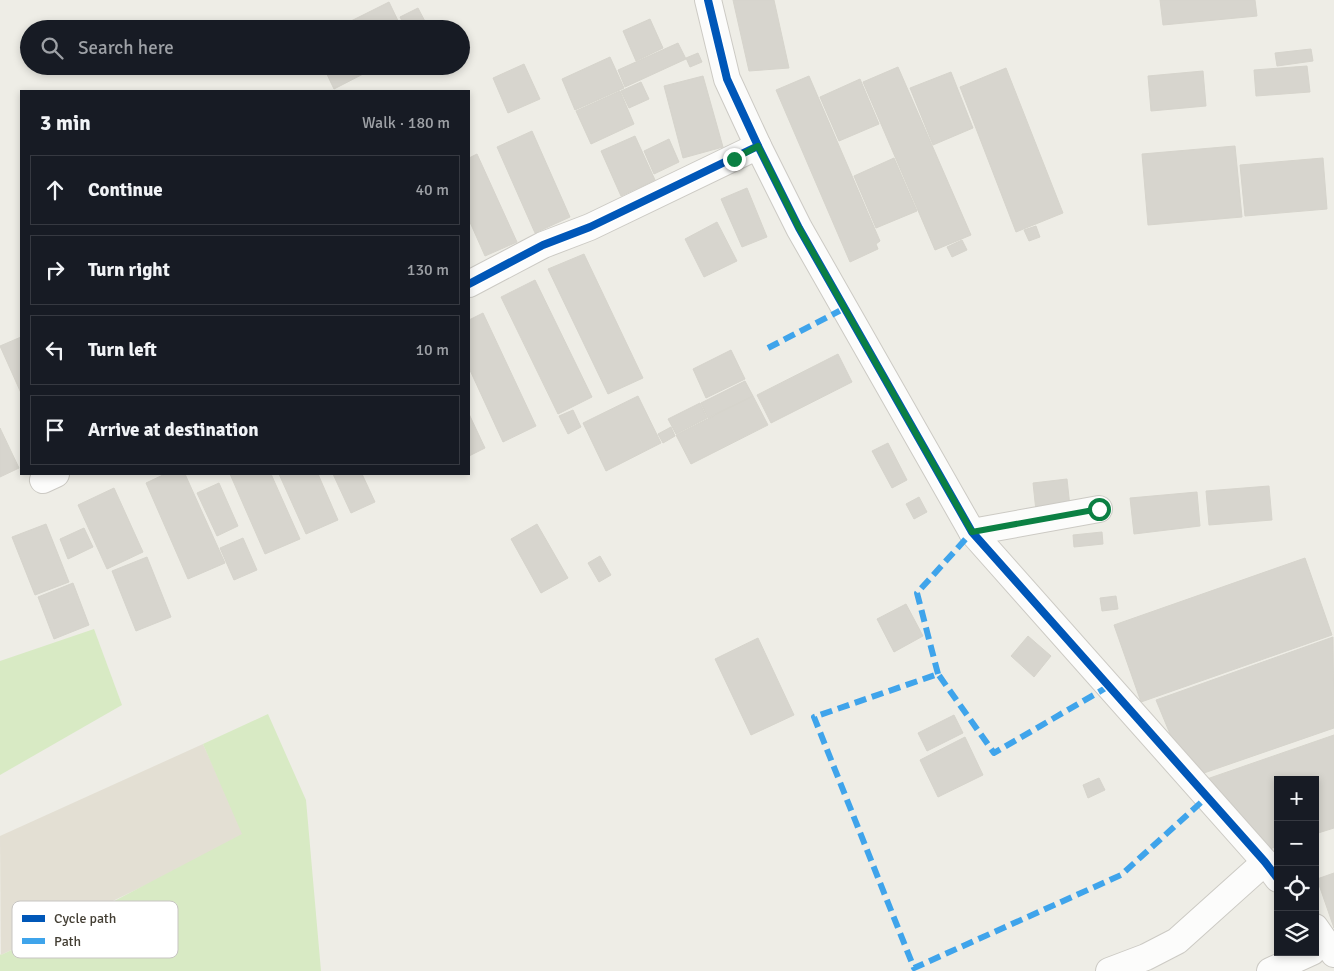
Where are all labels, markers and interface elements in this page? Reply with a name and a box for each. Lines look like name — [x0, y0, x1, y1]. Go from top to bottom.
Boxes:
search box — [20, 20, 470, 75]
icon: search — [38, 34, 66, 62]
text: Search here — [78, 36, 174, 60]
text: 3 min — [40, 110, 91, 136]
text: Walk · 180 m — [362, 113, 450, 133]
route end — [723, 148, 746, 171]
icon: ahead — [41, 176, 69, 204]
text: Continue — [88, 178, 163, 202]
text: 40 m — [415, 180, 449, 200]
icon: right — [41, 256, 69, 284]
text: Turn right — [88, 258, 170, 282]
text: 130 m — [407, 260, 449, 280]
icon: left — [41, 336, 69, 364]
text: Turn left — [88, 338, 157, 362]
text: 10 m — [415, 340, 449, 360]
icon: arrive — [41, 416, 69, 444]
text: Arrive at destination — [88, 418, 259, 442]
route start — [1088, 498, 1111, 521]
map controls — [1274, 776, 1319, 956]
button: + — [1274, 776, 1319, 821]
button: − — [1274, 821, 1319, 866]
button: locate — [1274, 866, 1319, 911]
legend — [12, 901, 178, 958]
text: Cycle path — [54, 910, 116, 927]
button: layers — [1274, 911, 1319, 956]
text: Path — [54, 933, 81, 950]

